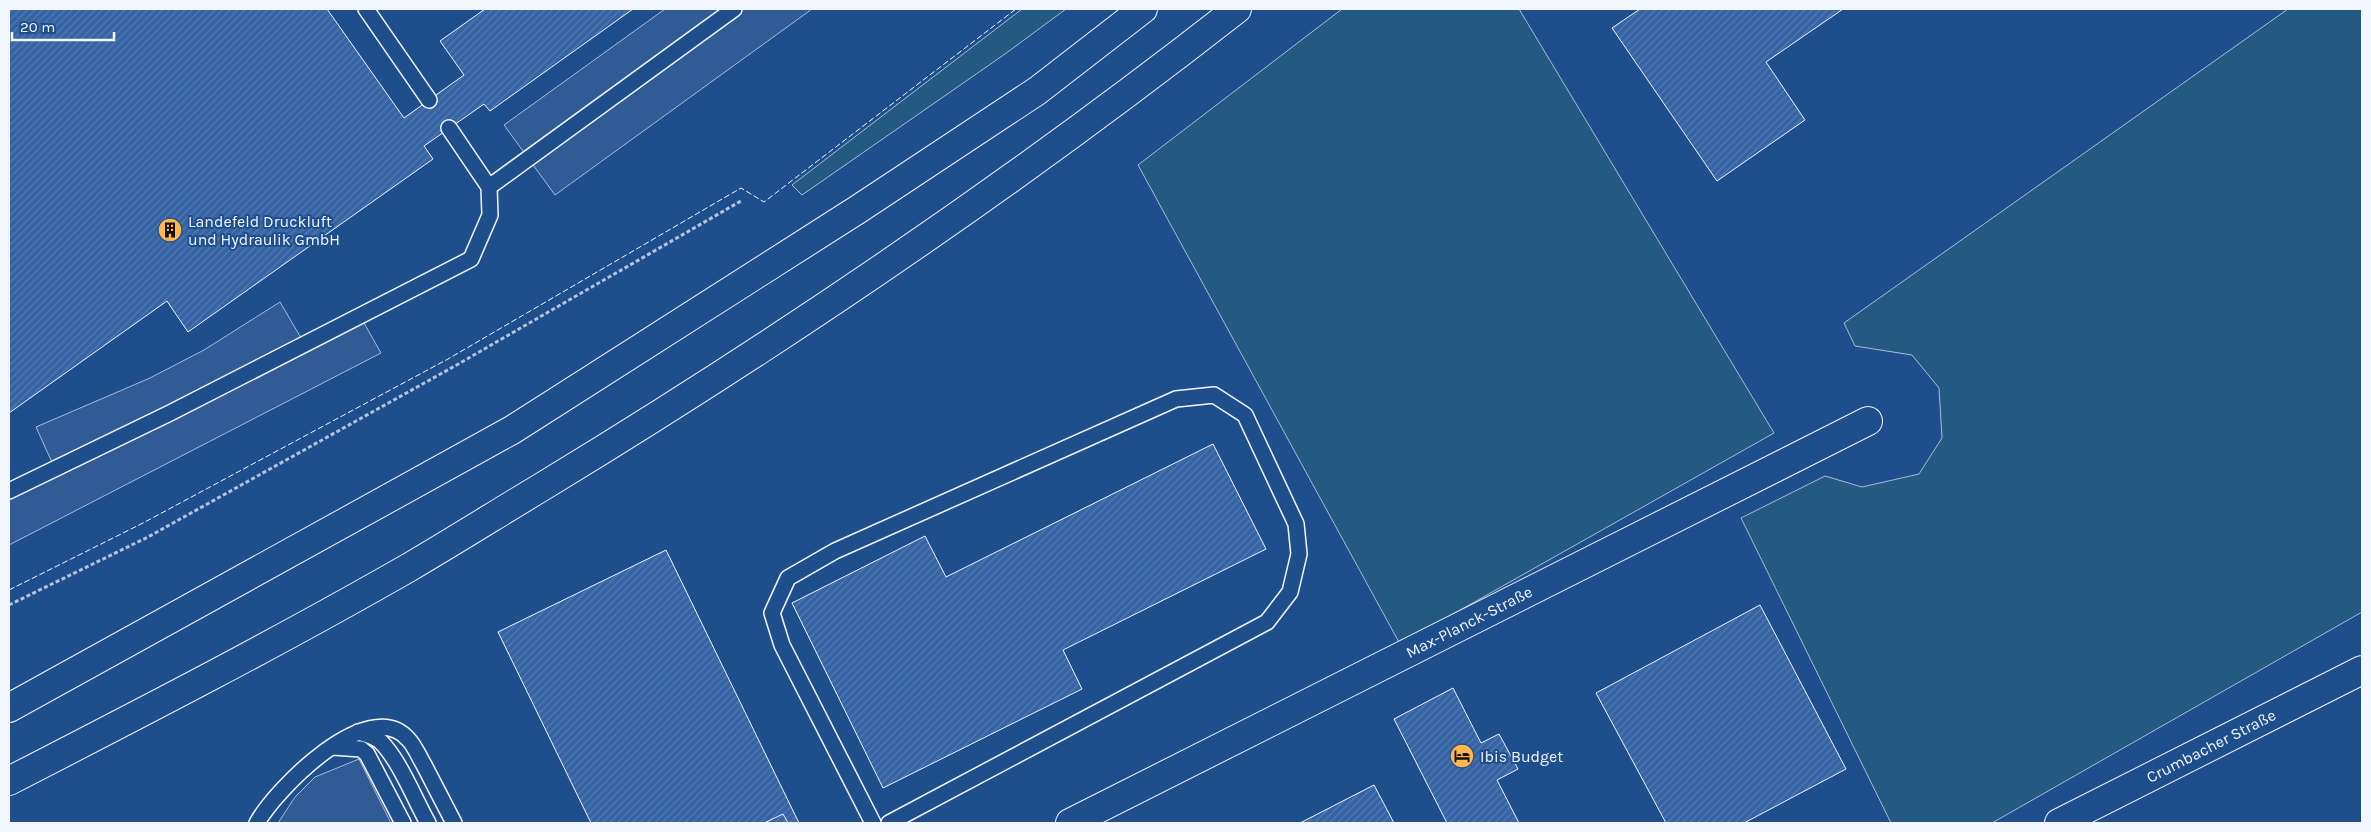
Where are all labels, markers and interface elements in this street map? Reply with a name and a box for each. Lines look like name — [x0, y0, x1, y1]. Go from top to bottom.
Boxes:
scale bar — [12, 10, 115, 42]
text: 20 m — [20, 18, 55, 36]
place label: Landefeld Druckluft und Hydraulik GmbH — [188, 212, 340, 249]
building icon: Landefeld Druckluft und Hydraulik GmbH — [157, 217, 183, 243]
street label: Max-Planck-Straße — [1403, 582, 1535, 662]
street label: Crumbacher Straße — [2143, 705, 2279, 787]
hotel icon: Ibis Budget — [1449, 743, 1475, 769]
place label: Ibis Budget — [1480, 747, 1563, 766]

